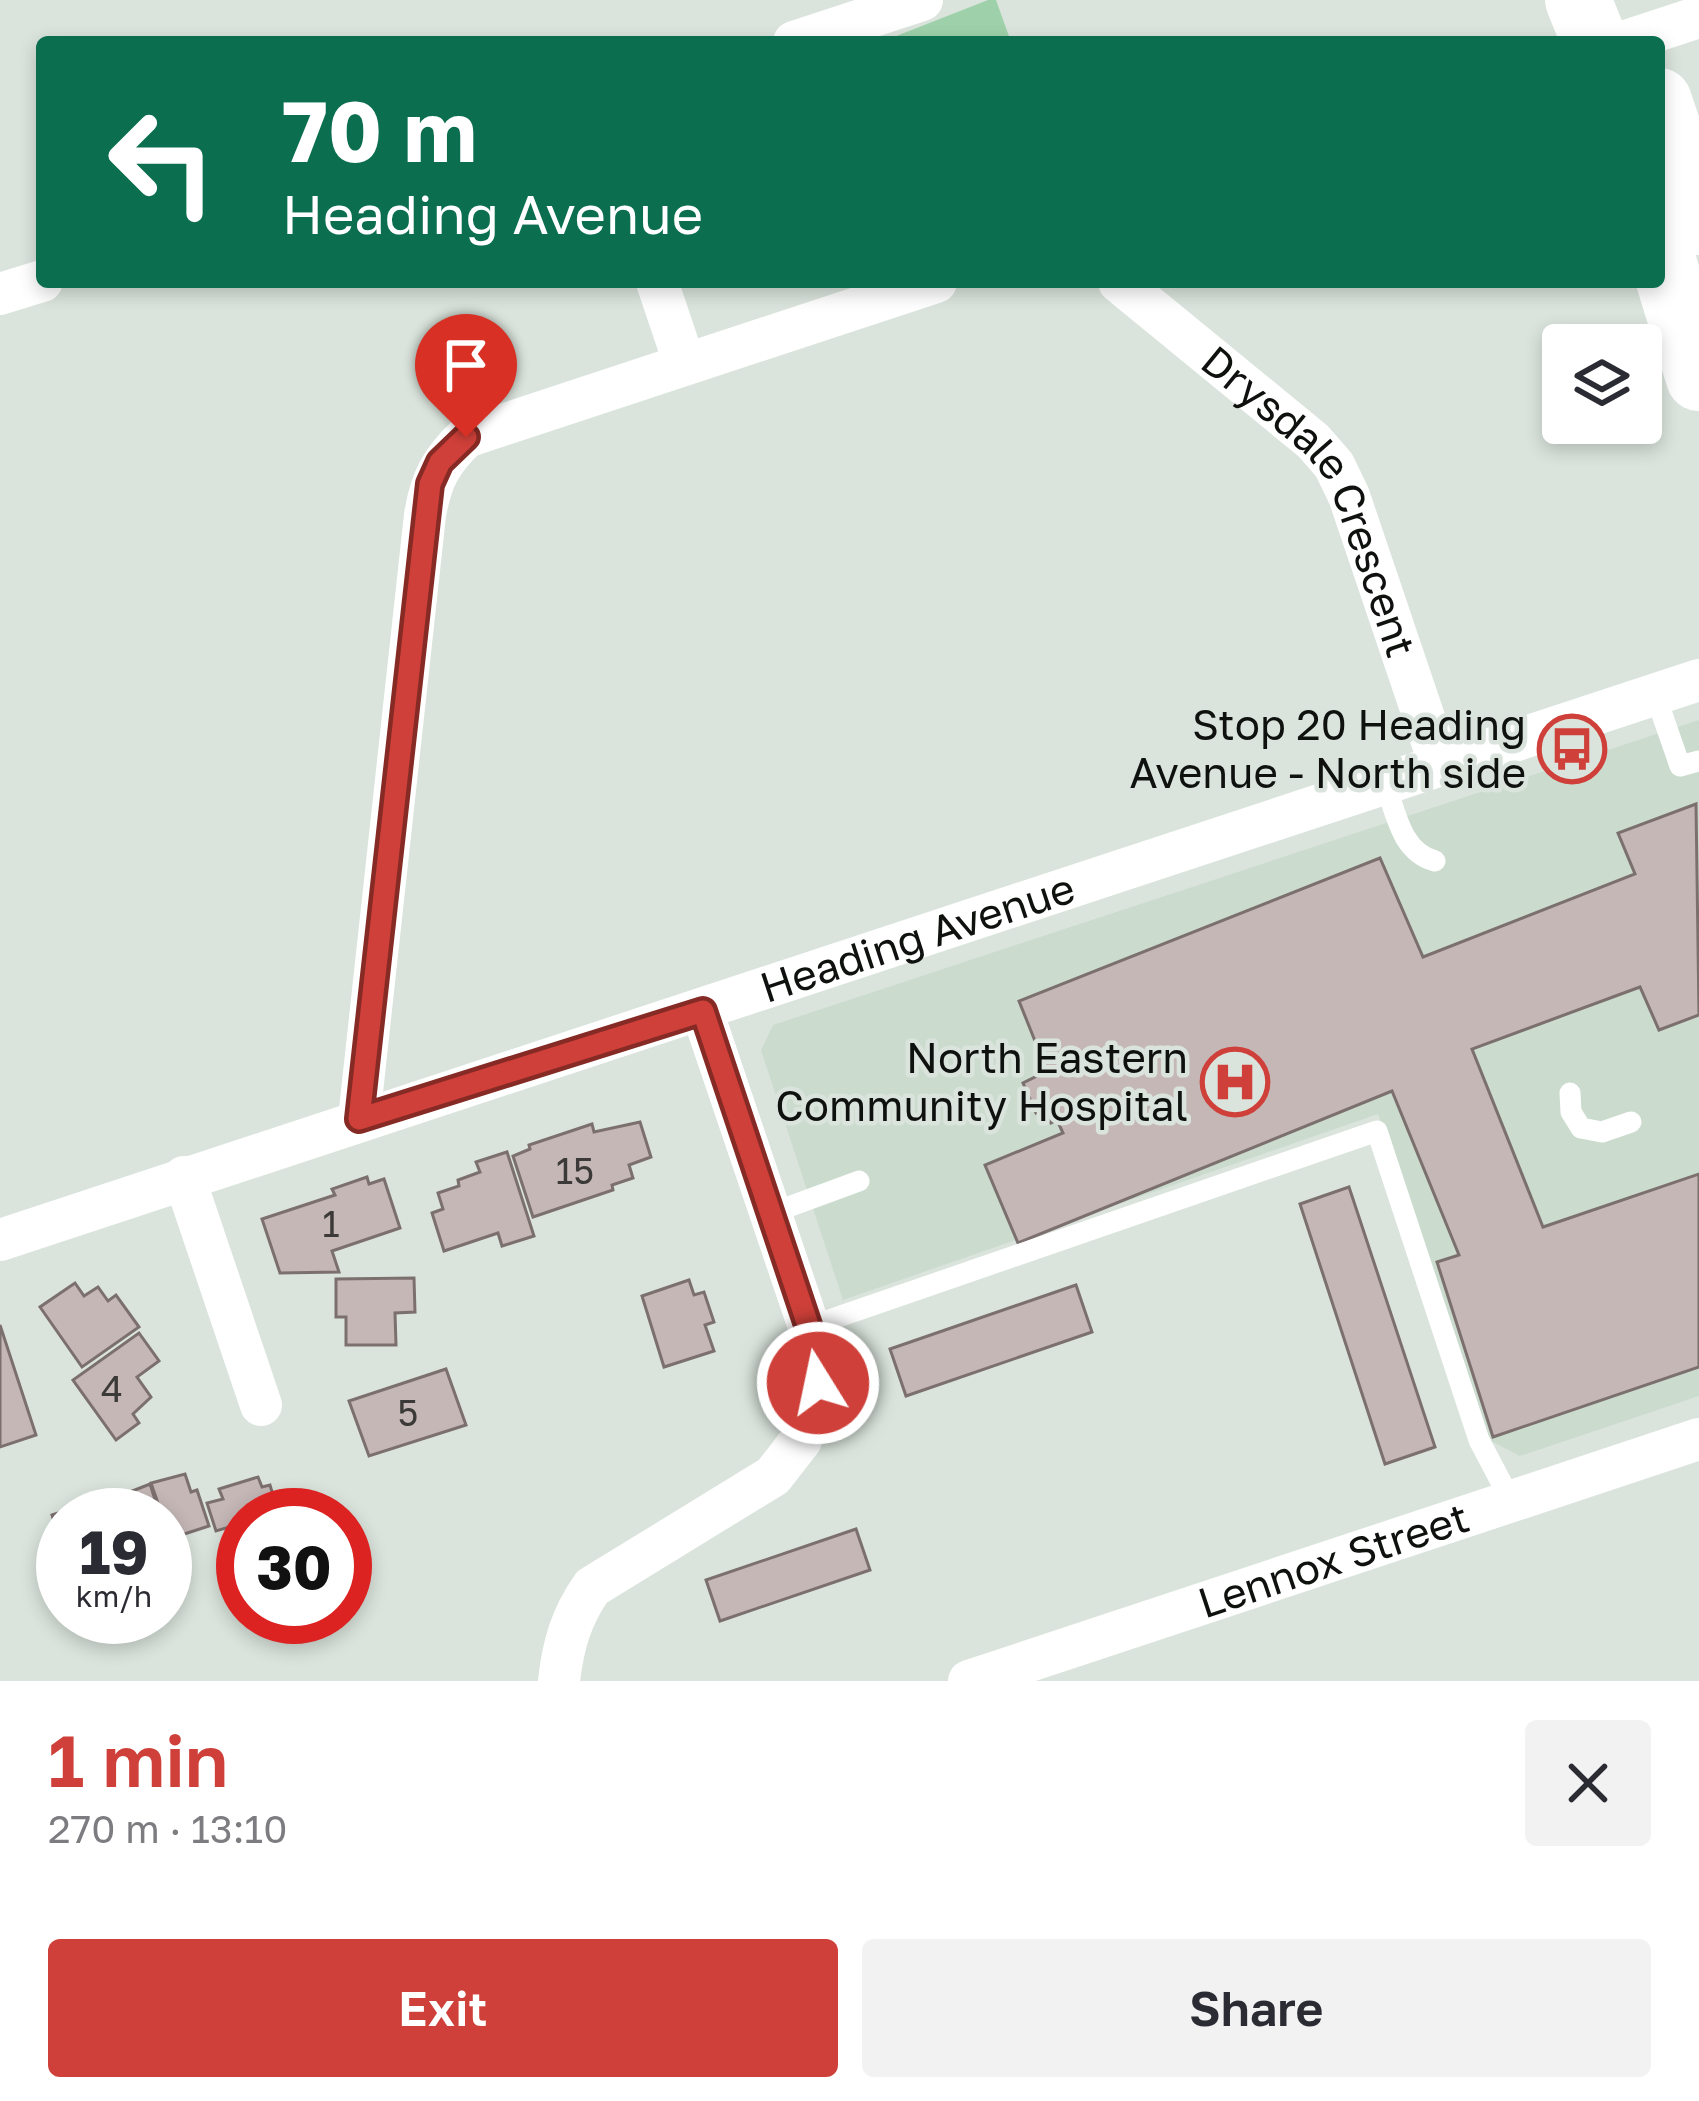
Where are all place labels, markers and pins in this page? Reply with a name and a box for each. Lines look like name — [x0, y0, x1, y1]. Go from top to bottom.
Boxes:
pin — [415, 314, 517, 437]
place label: Stop 20 Heading Avenue - North side — [1130, 699, 1526, 797]
bus stop icon: Stop 20 Heading Avenue - North side — [1537, 714, 1607, 784]
place label: North Eastern Community Hospital — [775, 1032, 1188, 1130]
hospital icon: North Eastern Community Hospital — [1200, 1047, 1270, 1117]

